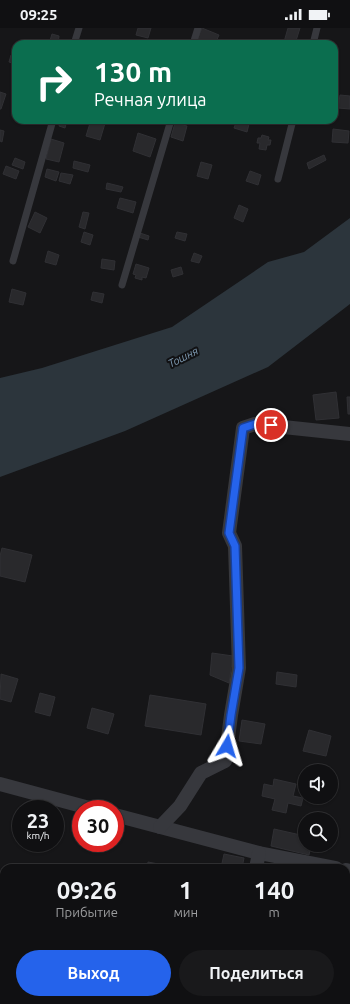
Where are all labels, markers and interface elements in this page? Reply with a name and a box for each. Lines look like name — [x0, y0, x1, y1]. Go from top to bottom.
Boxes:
text: 09:25 — [20, 6, 58, 23]
icon: right — [28, 56, 80, 108]
text: 130 m — [94, 56, 172, 87]
text: Речная улица — [94, 89, 207, 109]
water label: Тошня — [166, 344, 200, 370]
pin — [254, 408, 288, 442]
icon: arrive — [260, 414, 282, 436]
position arrow — [206, 725, 248, 767]
map controls — [298, 764, 338, 852]
button: sound — [298, 764, 338, 804]
speed limit sign: 30 — [72, 800, 124, 852]
text: 23 — [27, 809, 49, 832]
button: search — [298, 812, 338, 852]
text: km/h — [26, 830, 50, 841]
text: 09:26 — [57, 877, 117, 904]
text: 1 — [179, 877, 193, 904]
text: 140 — [254, 877, 294, 904]
text: Прибытие — [56, 905, 118, 919]
text: мин — [173, 905, 198, 919]
text: m — [268, 905, 280, 919]
button: Выход — [16, 950, 171, 996]
button: Поделиться — [179, 950, 334, 996]

